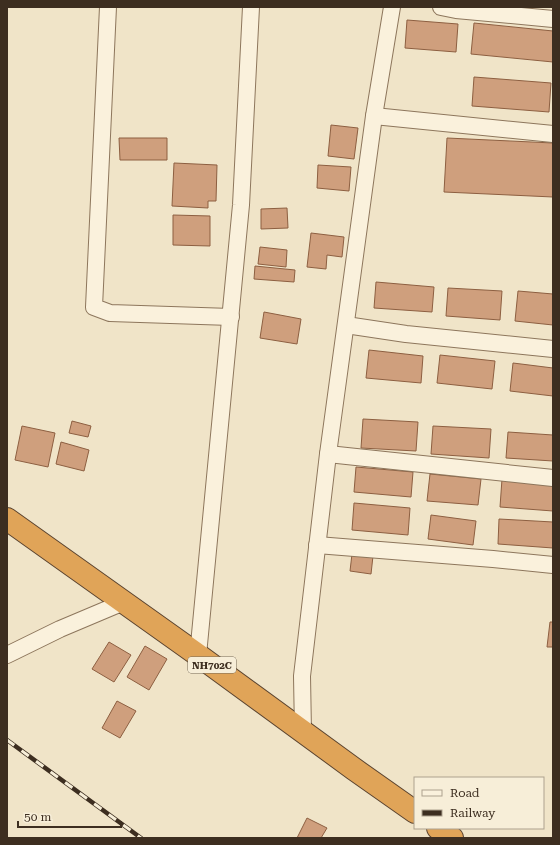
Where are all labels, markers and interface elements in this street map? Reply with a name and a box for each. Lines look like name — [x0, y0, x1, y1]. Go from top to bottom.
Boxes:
road number: NH702C — [188, 657, 236, 673]
legend — [414, 777, 544, 829]
text: Road — [450, 786, 480, 800]
scale bar — [18, 803, 121, 829]
text: Railway — [450, 806, 496, 820]
text: 50 m — [24, 810, 51, 824]

